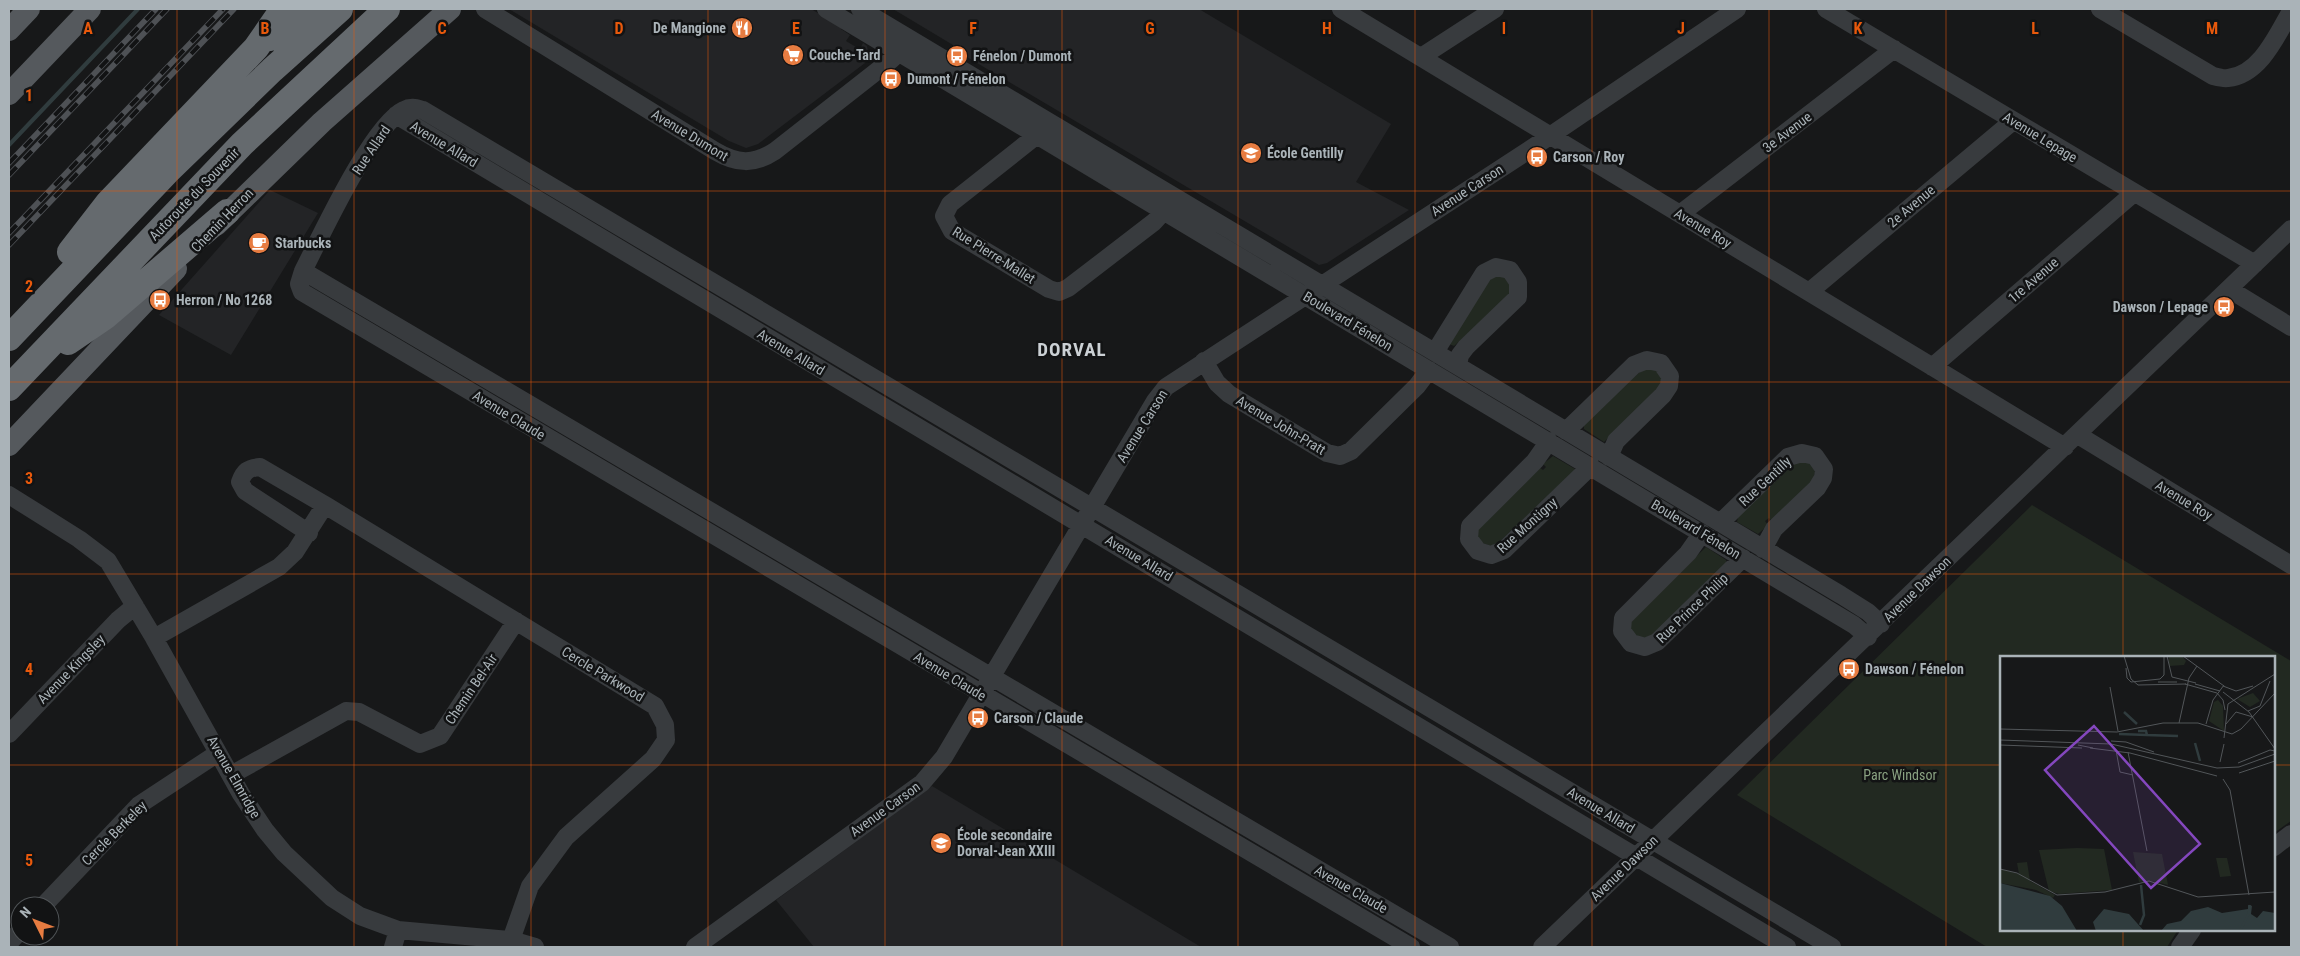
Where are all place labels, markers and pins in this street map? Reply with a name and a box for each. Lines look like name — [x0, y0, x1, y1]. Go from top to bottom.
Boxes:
restaurant icon: De Mangione — [730, 16, 754, 40]
place label: De Mangione — [653, 20, 726, 36]
supermarket icon: Couche-Tard — [781, 43, 805, 67]
bus stop icon: Fénelon / Dumont — [945, 44, 969, 68]
place label: Couche-Tard — [809, 47, 880, 63]
place label: Fénelon / Dumont — [973, 48, 1072, 64]
bus stop icon: Dumont / Fénelon — [879, 67, 903, 91]
place label: Dumont / Fénelon — [907, 71, 1006, 87]
school or university icon: École Gentilly — [1239, 141, 1263, 165]
place label: École Gentilly — [1267, 144, 1344, 161]
bus stop icon: Carson / Roy — [1525, 145, 1549, 169]
place label: Carson / Roy — [1553, 149, 1625, 165]
cafe icon: Starbucks — [247, 231, 271, 255]
place label: Starbucks — [275, 235, 331, 251]
bus stop icon: Herron / No 1268 — [148, 288, 172, 312]
place label: Herron / No 1268 — [176, 292, 272, 308]
bus stop icon: Dawson / Lepage — [2212, 295, 2236, 319]
place label: Dawson / Lepage — [2113, 299, 2208, 315]
bus stop icon: Dawson / Fénelon — [1837, 657, 1861, 681]
place label: Dawson / Fénelon — [1865, 661, 1964, 677]
bus stop icon: Carson / Claude — [966, 706, 990, 730]
place label: Carson / Claude — [994, 710, 1083, 726]
place label: École secondaire Dorval-Jean XXIII — [957, 826, 1055, 859]
school or university icon: École secondaire Dorval-Jean XXIII — [929, 831, 953, 855]

